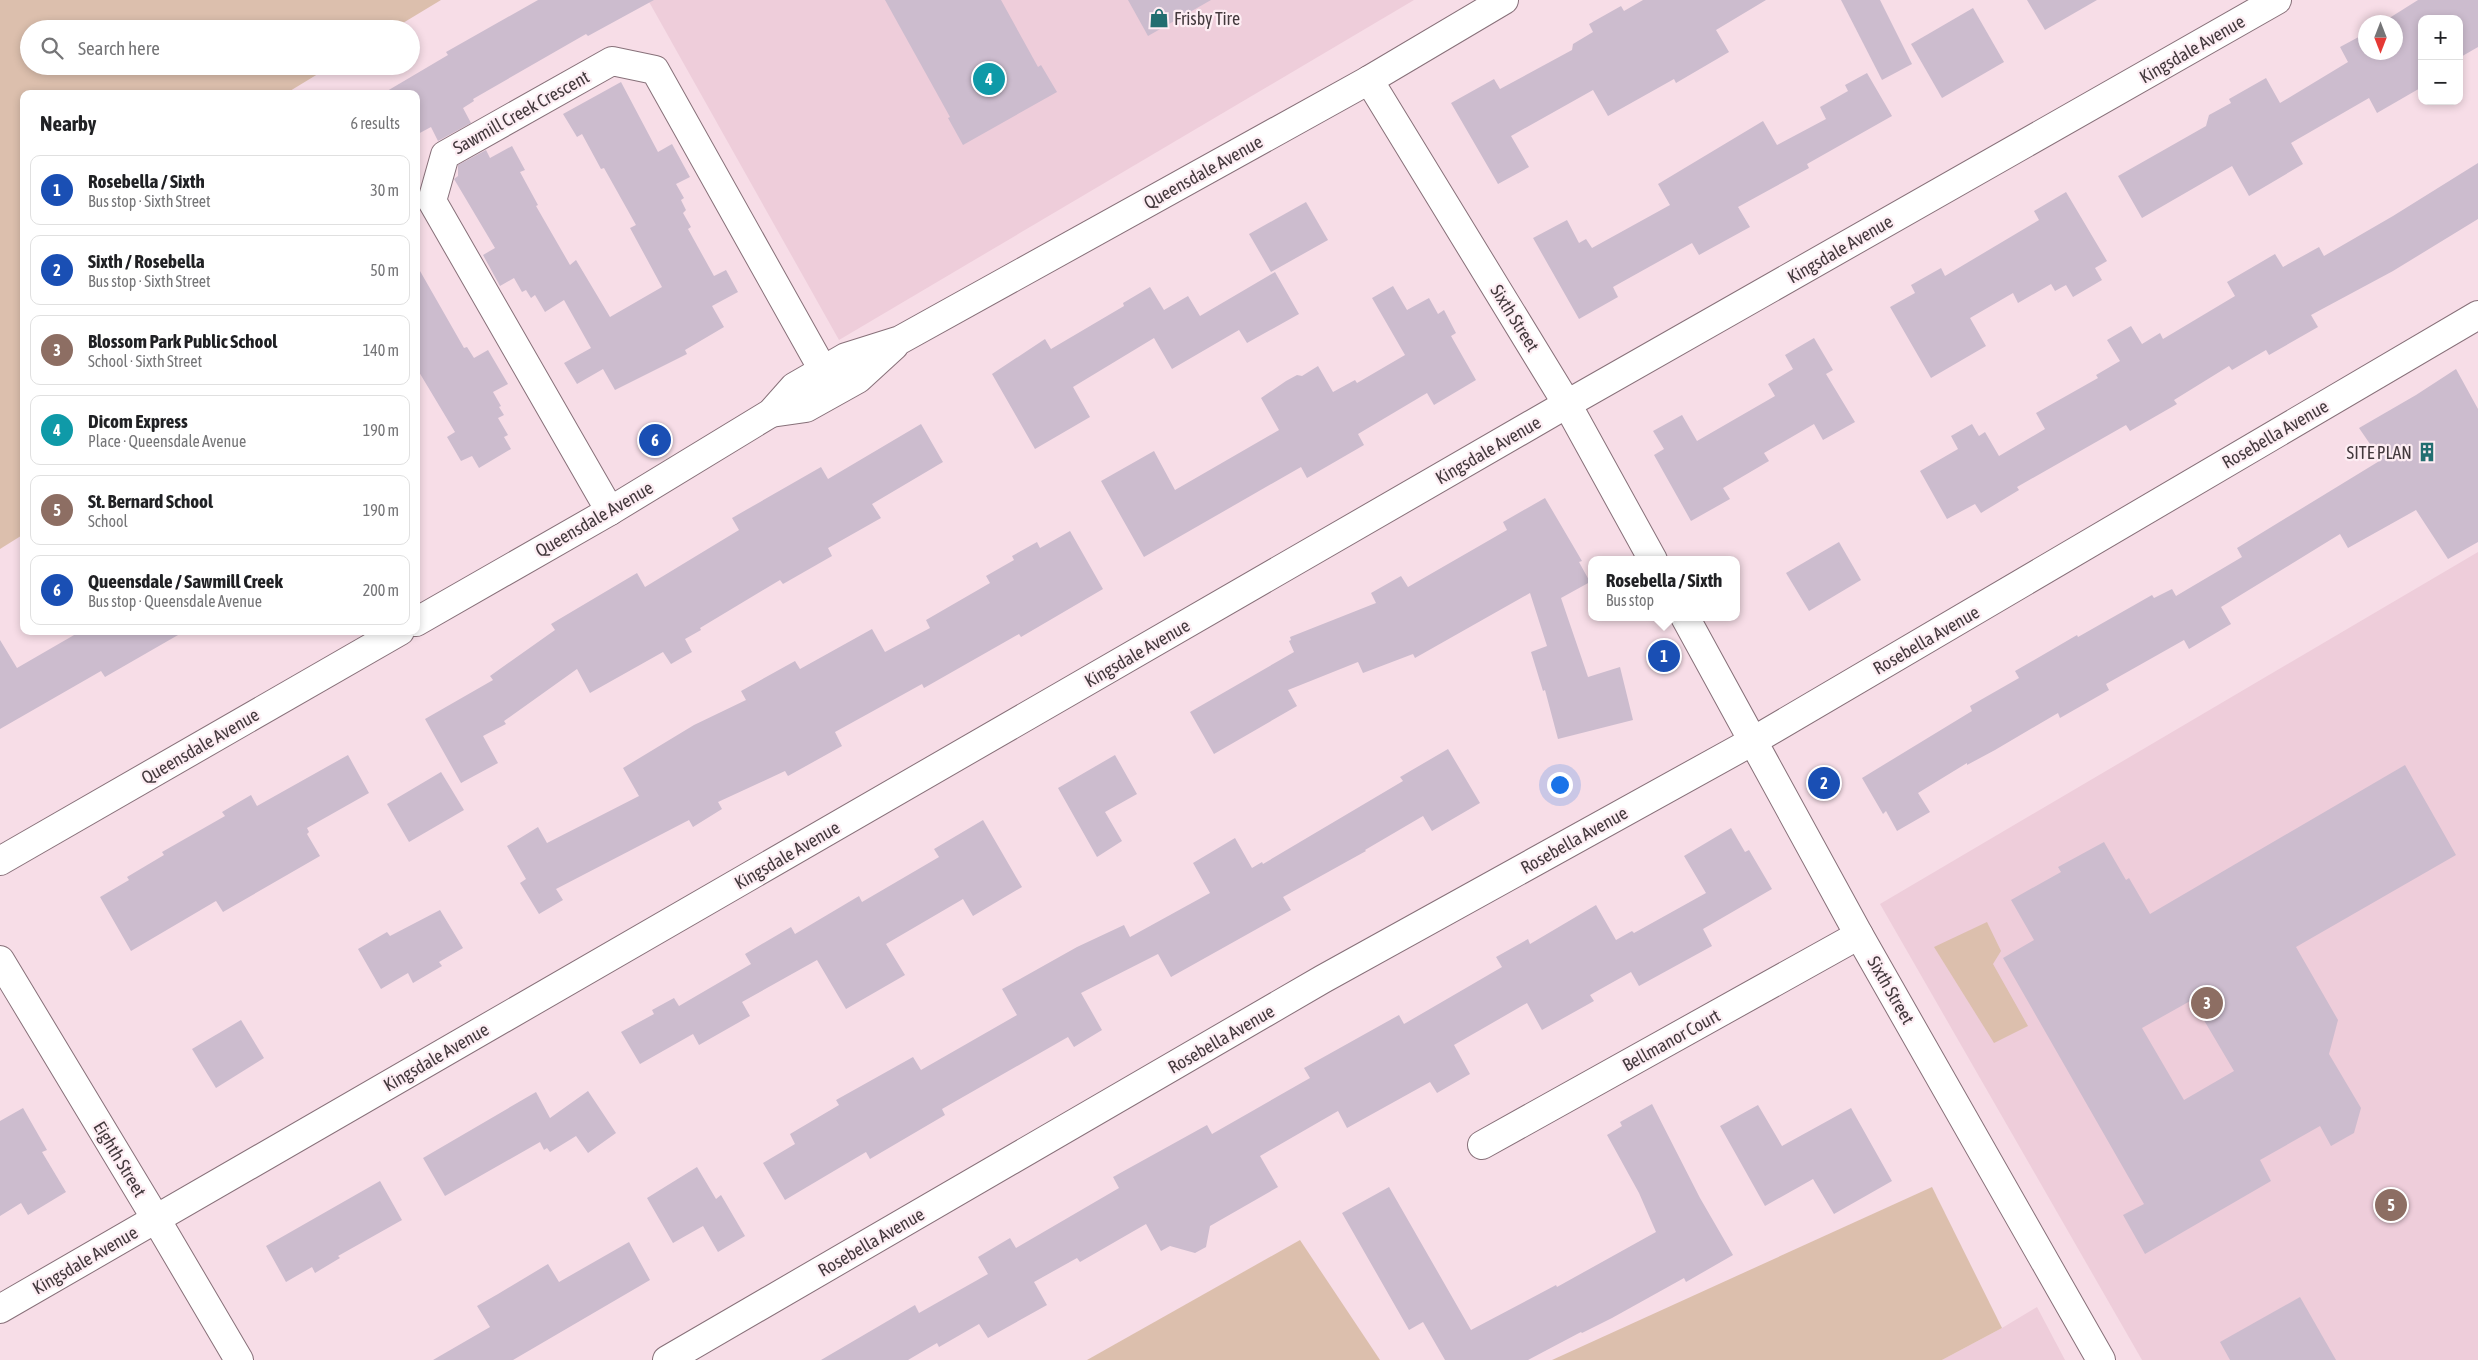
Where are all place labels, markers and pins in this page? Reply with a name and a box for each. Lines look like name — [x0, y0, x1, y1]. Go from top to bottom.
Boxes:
shop icon: Frisby Tire — [1148, 7, 1170, 29]
place label: Frisby Tire — [1174, 8, 1240, 29]
pin: 4 — [973, 60, 1005, 98]
pin: 6 — [639, 421, 671, 459]
building icon: SITE PLAN — [2416, 441, 2438, 463]
place label: SITE PLAN — [2347, 442, 2412, 463]
pin: 1 — [1648, 637, 1680, 675]
pin: 2 — [1808, 764, 1840, 802]
pin: 3 — [2191, 984, 2223, 1022]
pin: 5 — [2375, 1186, 2407, 1224]

